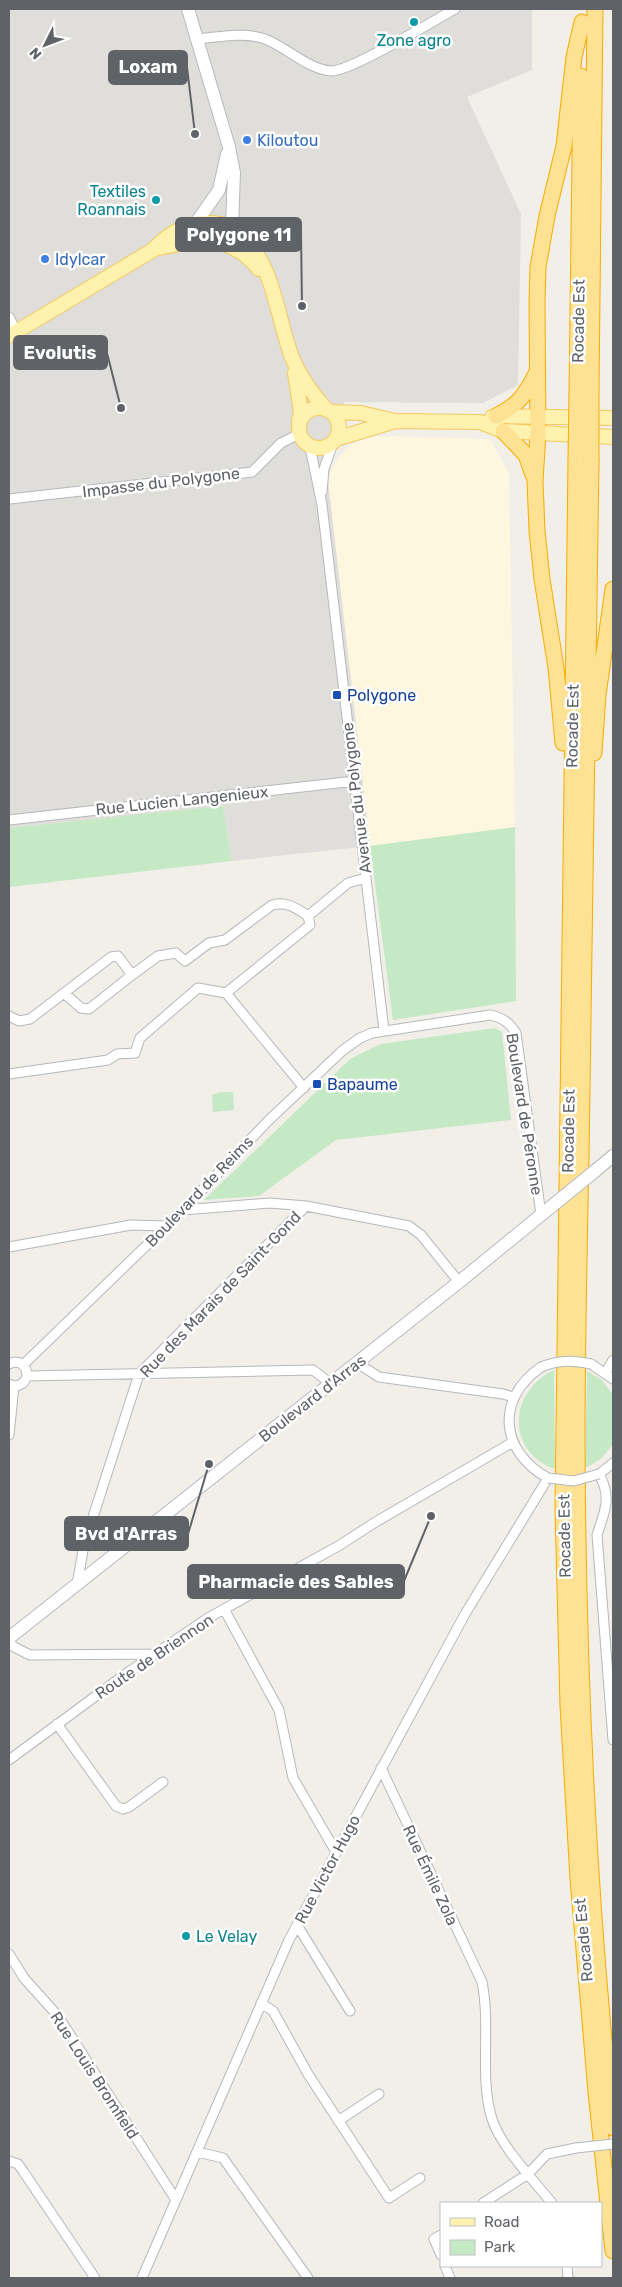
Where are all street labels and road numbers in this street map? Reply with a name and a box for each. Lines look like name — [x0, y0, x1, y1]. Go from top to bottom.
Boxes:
street label: Rocade Est — [568, 279, 589, 363]
street label: Impasse du Polygone — [81, 463, 241, 502]
street label: Rocade Est — [562, 684, 583, 768]
street label: Avenue du Polygone — [338, 721, 375, 875]
street label: Rue Lucien Langenieux — [95, 782, 270, 819]
street label: Boulevard de Péronne — [502, 1032, 547, 1196]
street label: Rocade Est — [558, 1089, 579, 1173]
street label: Boulevard de Reims — [142, 1132, 257, 1251]
street label: Rue des Marais de Saint-Gond — [136, 1207, 305, 1381]
street label: Boulevard d'Arras — [255, 1351, 370, 1446]
street label: Rocade Est — [554, 1494, 575, 1578]
street label: Route de Briennon — [92, 1610, 217, 1703]
street label: Rue Victor Hugo — [291, 1812, 364, 1927]
street label: Rue Émile Zola — [399, 1822, 462, 1929]
street label: Rocade Est — [570, 1897, 597, 1982]
street label: Rue Louis Bromfield — [46, 2008, 143, 2142]

